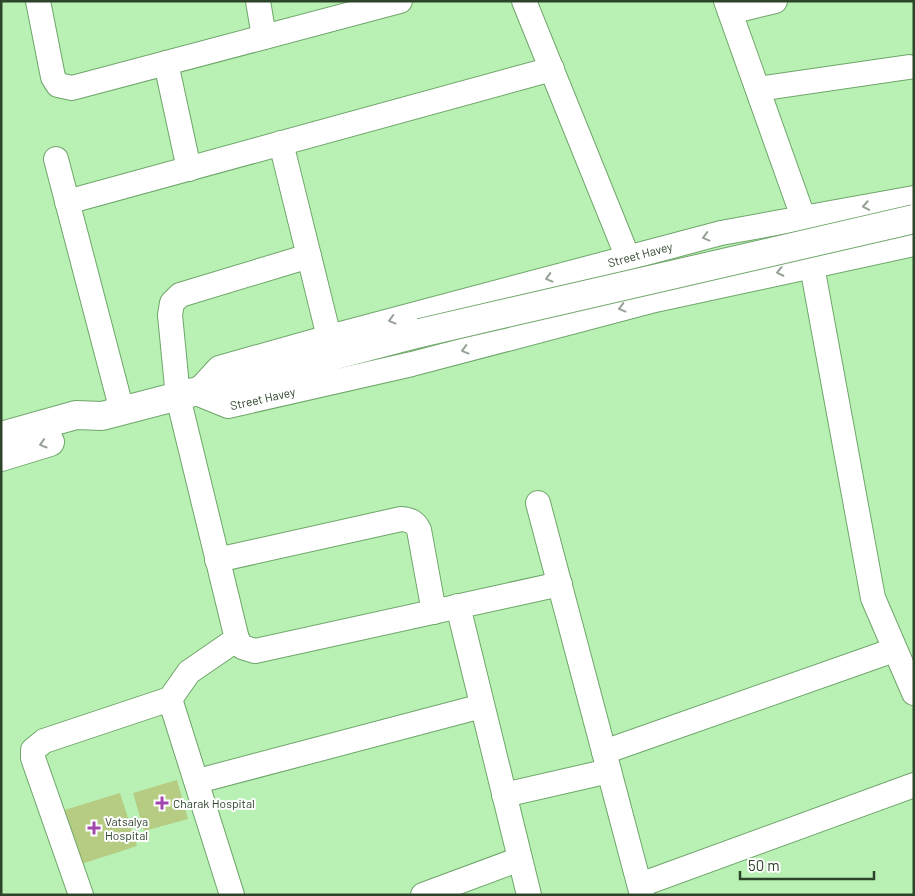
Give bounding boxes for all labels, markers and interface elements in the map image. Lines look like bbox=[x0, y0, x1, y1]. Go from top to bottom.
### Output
one-way arrow bbox=[861, 201, 870, 211]
one-way arrow bbox=[703, 231, 711, 241]
street label: Street Havey bbox=[606, 239, 674, 269]
one-way arrow bbox=[776, 266, 785, 277]
one-way arrow bbox=[546, 273, 554, 283]
one-way arrow bbox=[618, 303, 627, 313]
one-way arrow bbox=[389, 315, 397, 325]
one-way arrow bbox=[461, 344, 469, 355]
street label: Street Havey bbox=[229, 384, 297, 412]
one-way arrow bbox=[40, 438, 48, 448]
marker: Charak Hospital bbox=[155, 796, 169, 810]
place label: Charak Hospital bbox=[173, 796, 255, 810]
place label: Vatsalya Hospital bbox=[105, 814, 148, 842]
marker: Vatsalya Hospital bbox=[87, 821, 101, 835]
scale bar bbox=[740, 848, 874, 880]
text: 50 m bbox=[748, 856, 780, 874]

